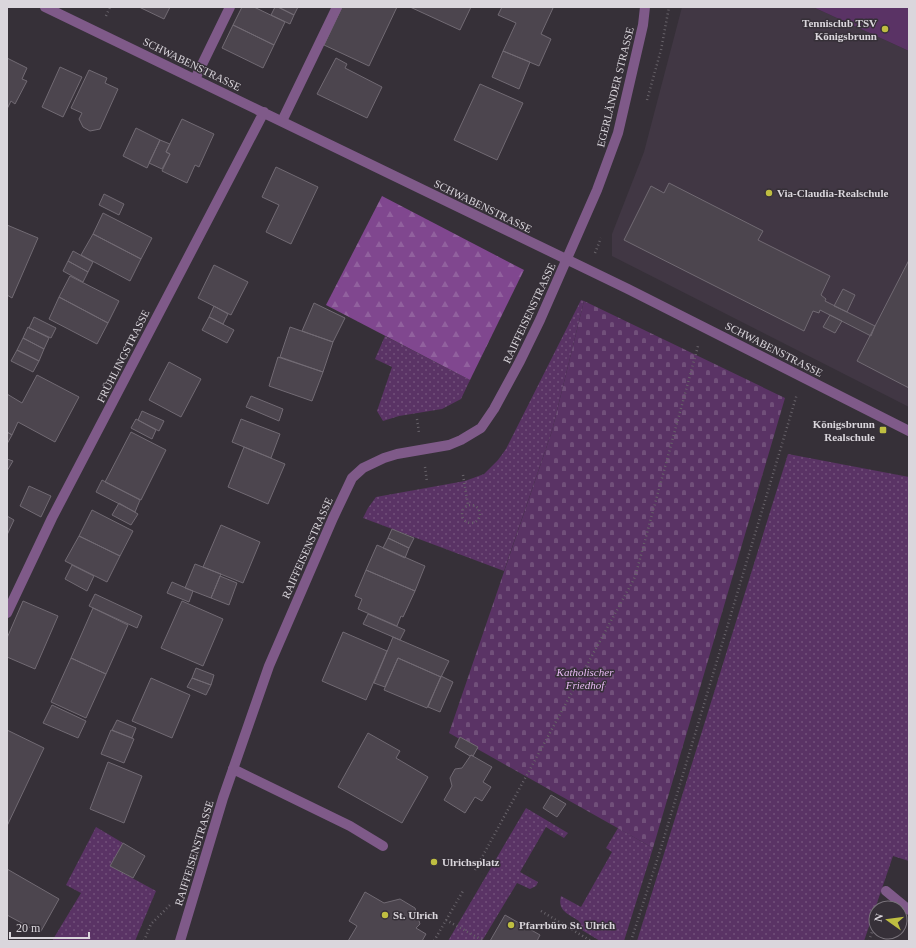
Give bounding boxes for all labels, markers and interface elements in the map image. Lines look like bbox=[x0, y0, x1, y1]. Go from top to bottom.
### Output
place label: Tennisclub TSV Königsbrunn bbox=[802, 17, 877, 42]
marker: Tennisclub TSV Königsbrunn bbox=[880, 24, 890, 34]
street label: EGERLÄNDER STRASSE bbox=[594, 26, 636, 148]
street label: SCHWABENSTRASSE bbox=[141, 35, 243, 93]
street label: SCHWABENSTRASSE bbox=[432, 177, 534, 235]
place label: Via-Claudia-Realschule bbox=[777, 187, 889, 199]
marker: Via-Claudia-Realschule bbox=[764, 188, 774, 198]
street label: RAIFFEISENSTRASSE bbox=[500, 261, 558, 365]
street label: FRÜHLINGSTRASSE bbox=[94, 307, 152, 404]
street label: SCHWABENSTRASSE bbox=[723, 319, 825, 379]
place label: Königsbrunn Realschule bbox=[813, 418, 875, 443]
marker: Königsbrunn Realschule bbox=[878, 425, 888, 435]
street label: RAIFFEISENSTRASSE bbox=[279, 495, 335, 600]
park label: Katholischer Friedhof bbox=[556, 666, 614, 691]
street label: RAIFFEISENSTRASSE bbox=[172, 799, 216, 907]
place label: Ulrichsplatz bbox=[442, 856, 500, 868]
marker: Ulrichsplatz bbox=[429, 857, 439, 867]
north arrow bbox=[868, 900, 908, 940]
place label: St. Ulrich bbox=[393, 909, 438, 921]
marker: St. Ulrich bbox=[380, 910, 390, 920]
text: N bbox=[872, 912, 885, 923]
scale bar bbox=[10, 914, 89, 940]
place label: Pfarrbüro St. Ulrich bbox=[519, 919, 615, 931]
marker: Pfarrbüro St. Ulrich bbox=[506, 920, 516, 930]
text: 20 m bbox=[16, 921, 41, 935]

